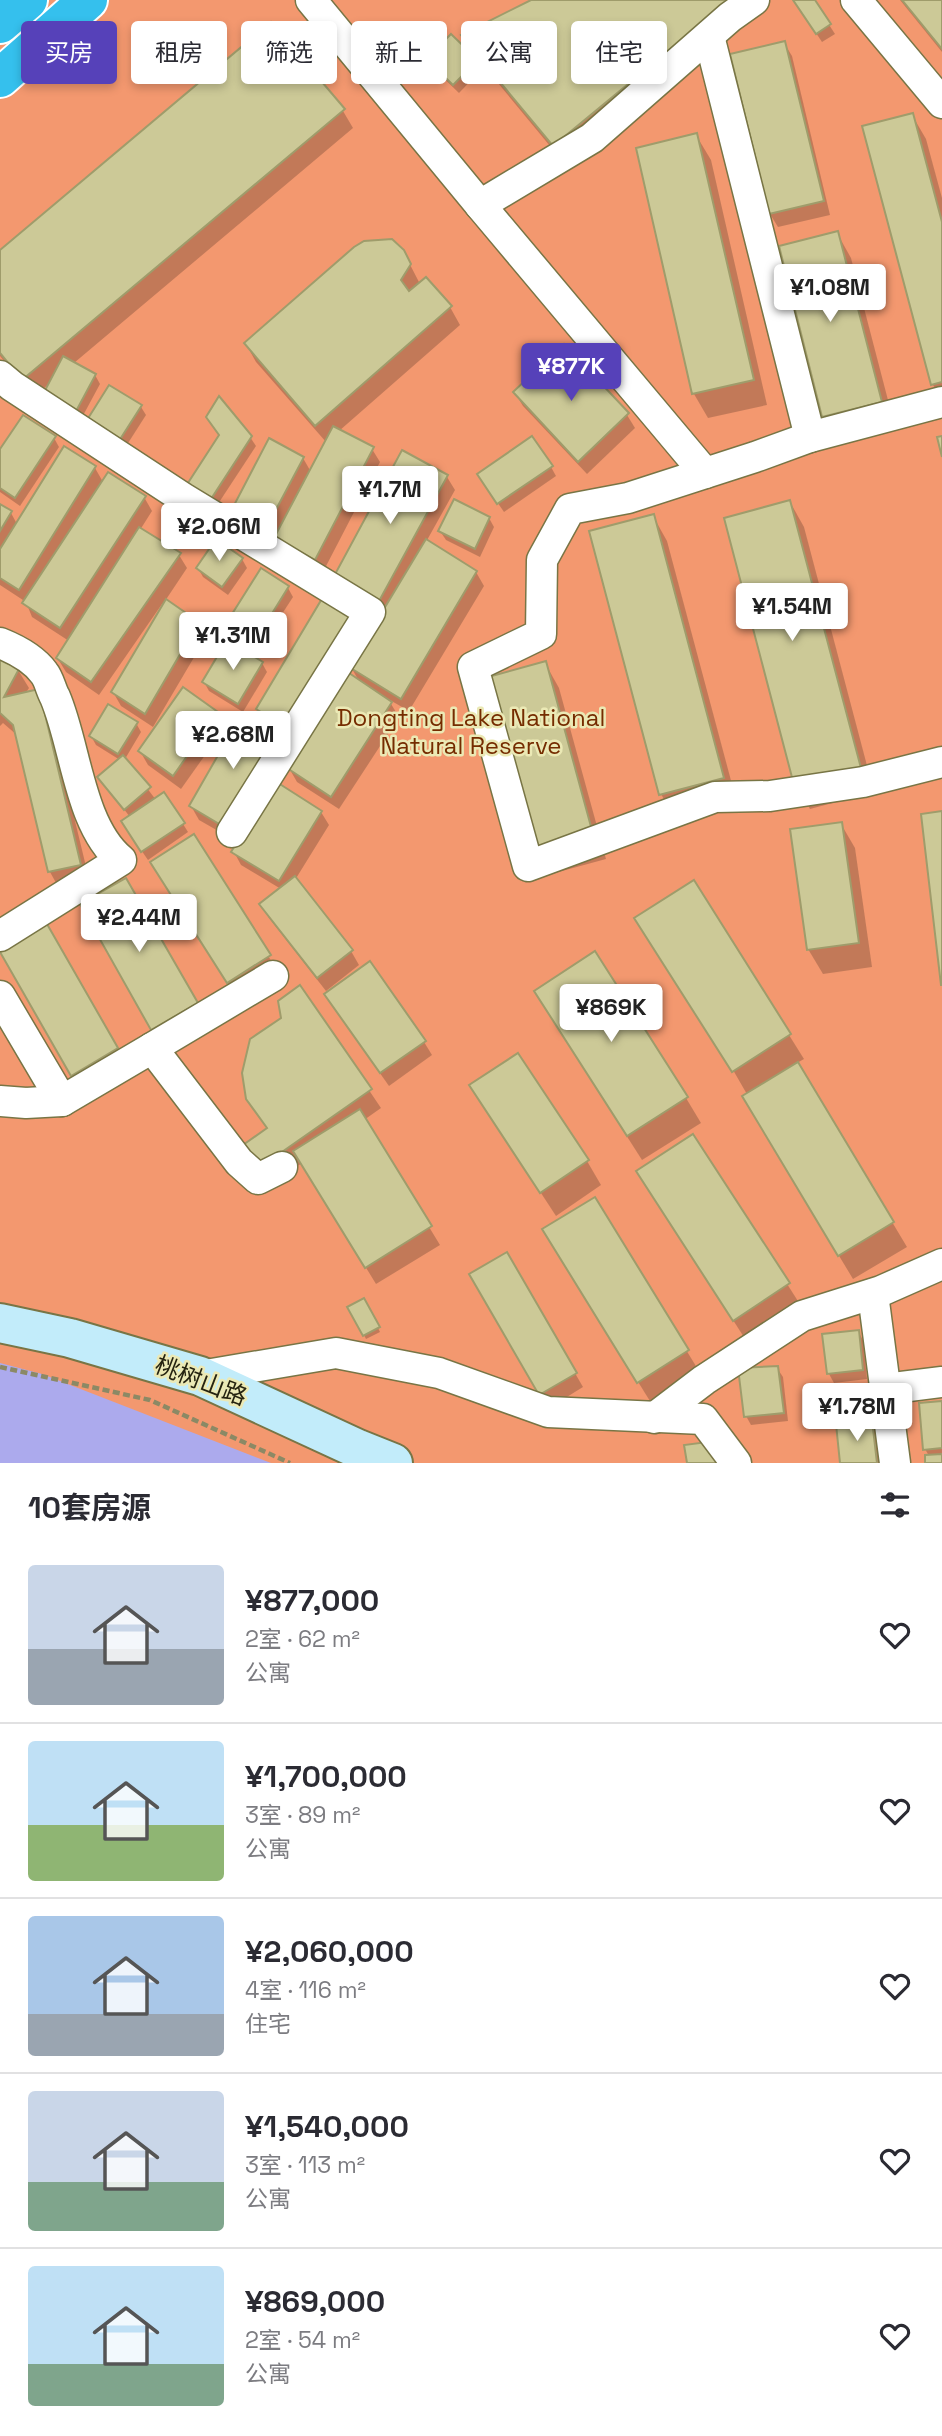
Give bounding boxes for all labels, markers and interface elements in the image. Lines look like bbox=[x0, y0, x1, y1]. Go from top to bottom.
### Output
chip: 买房 bbox=[21, 21, 117, 84]
chip: 租房 bbox=[131, 21, 227, 84]
chip: 筛选 bbox=[241, 21, 337, 84]
chip: 新上 bbox=[351, 21, 447, 84]
chip: 公寓 bbox=[461, 21, 557, 84]
chip: 住宅 bbox=[571, 21, 667, 84]
pin: ¥1.08M bbox=[773, 264, 887, 324]
text: ¥1.08M bbox=[790, 272, 870, 302]
pin: ¥877K bbox=[522, 344, 620, 403]
text: ¥877K bbox=[537, 351, 605, 381]
pin: ¥1.7M bbox=[341, 466, 439, 526]
text: ¥1.7M bbox=[358, 474, 422, 504]
pin: ¥2.06M bbox=[162, 504, 276, 563]
text: ¥2.06M bbox=[177, 511, 261, 541]
pin: ¥1.54M bbox=[735, 584, 849, 643]
text: ¥1.54M bbox=[752, 591, 832, 621]
pin: ¥1.31M bbox=[176, 612, 290, 672]
text: ¥1.31M bbox=[195, 620, 271, 650]
park label: Dongting Lake National Natural Reserve bbox=[337, 702, 605, 761]
pin: ¥2.68M bbox=[176, 712, 290, 771]
text: ¥2.68M bbox=[192, 719, 274, 749]
pin: ¥2.44M bbox=[82, 894, 196, 954]
text: ¥2.44M bbox=[97, 902, 181, 932]
pin: ¥869K bbox=[562, 984, 660, 1044]
text: ¥869K bbox=[576, 992, 646, 1022]
street label: 桃树山路 bbox=[151, 1349, 252, 1412]
pin: ¥1.78M bbox=[800, 1384, 914, 1443]
text: ¥1.78M bbox=[818, 1391, 896, 1421]
icon: filters bbox=[876, 1486, 914, 1524]
text: 10套房源 bbox=[28, 1488, 151, 1527]
text: ¥877,000 bbox=[245, 1581, 379, 1620]
icon: home bbox=[84, 1593, 168, 1677]
icon: heart bbox=[876, 1616, 914, 1654]
text: 2室 · 62 m² bbox=[245, 1624, 360, 1654]
text: 公寓 bbox=[245, 1658, 291, 1688]
text: ¥1,700,000 bbox=[245, 1757, 407, 1796]
icon: home bbox=[84, 1769, 168, 1853]
icon: heart bbox=[876, 1792, 914, 1830]
text: 3室 · 89 m² bbox=[245, 1800, 361, 1830]
text: 公寓 bbox=[245, 1834, 291, 1864]
text: ¥2,060,000 bbox=[245, 1932, 414, 1971]
icon: home bbox=[84, 1944, 168, 2028]
icon: heart bbox=[876, 1967, 914, 2005]
text: 4室 · 116 m² bbox=[245, 1975, 366, 2005]
text: 住宅 bbox=[245, 2009, 291, 2039]
text: ¥1,540,000 bbox=[245, 2107, 409, 2146]
icon: home bbox=[84, 2119, 168, 2203]
icon: heart bbox=[876, 2142, 914, 2180]
text: 3室 · 113 m² bbox=[245, 2150, 365, 2180]
text: 公寓 bbox=[245, 2184, 291, 2214]
text: ¥869,000 bbox=[245, 2282, 385, 2321]
icon: home bbox=[84, 2294, 168, 2378]
icon: heart bbox=[876, 2317, 914, 2355]
text: 2室 · 54 m² bbox=[245, 2325, 360, 2355]
text: 公寓 bbox=[245, 2359, 291, 2389]

